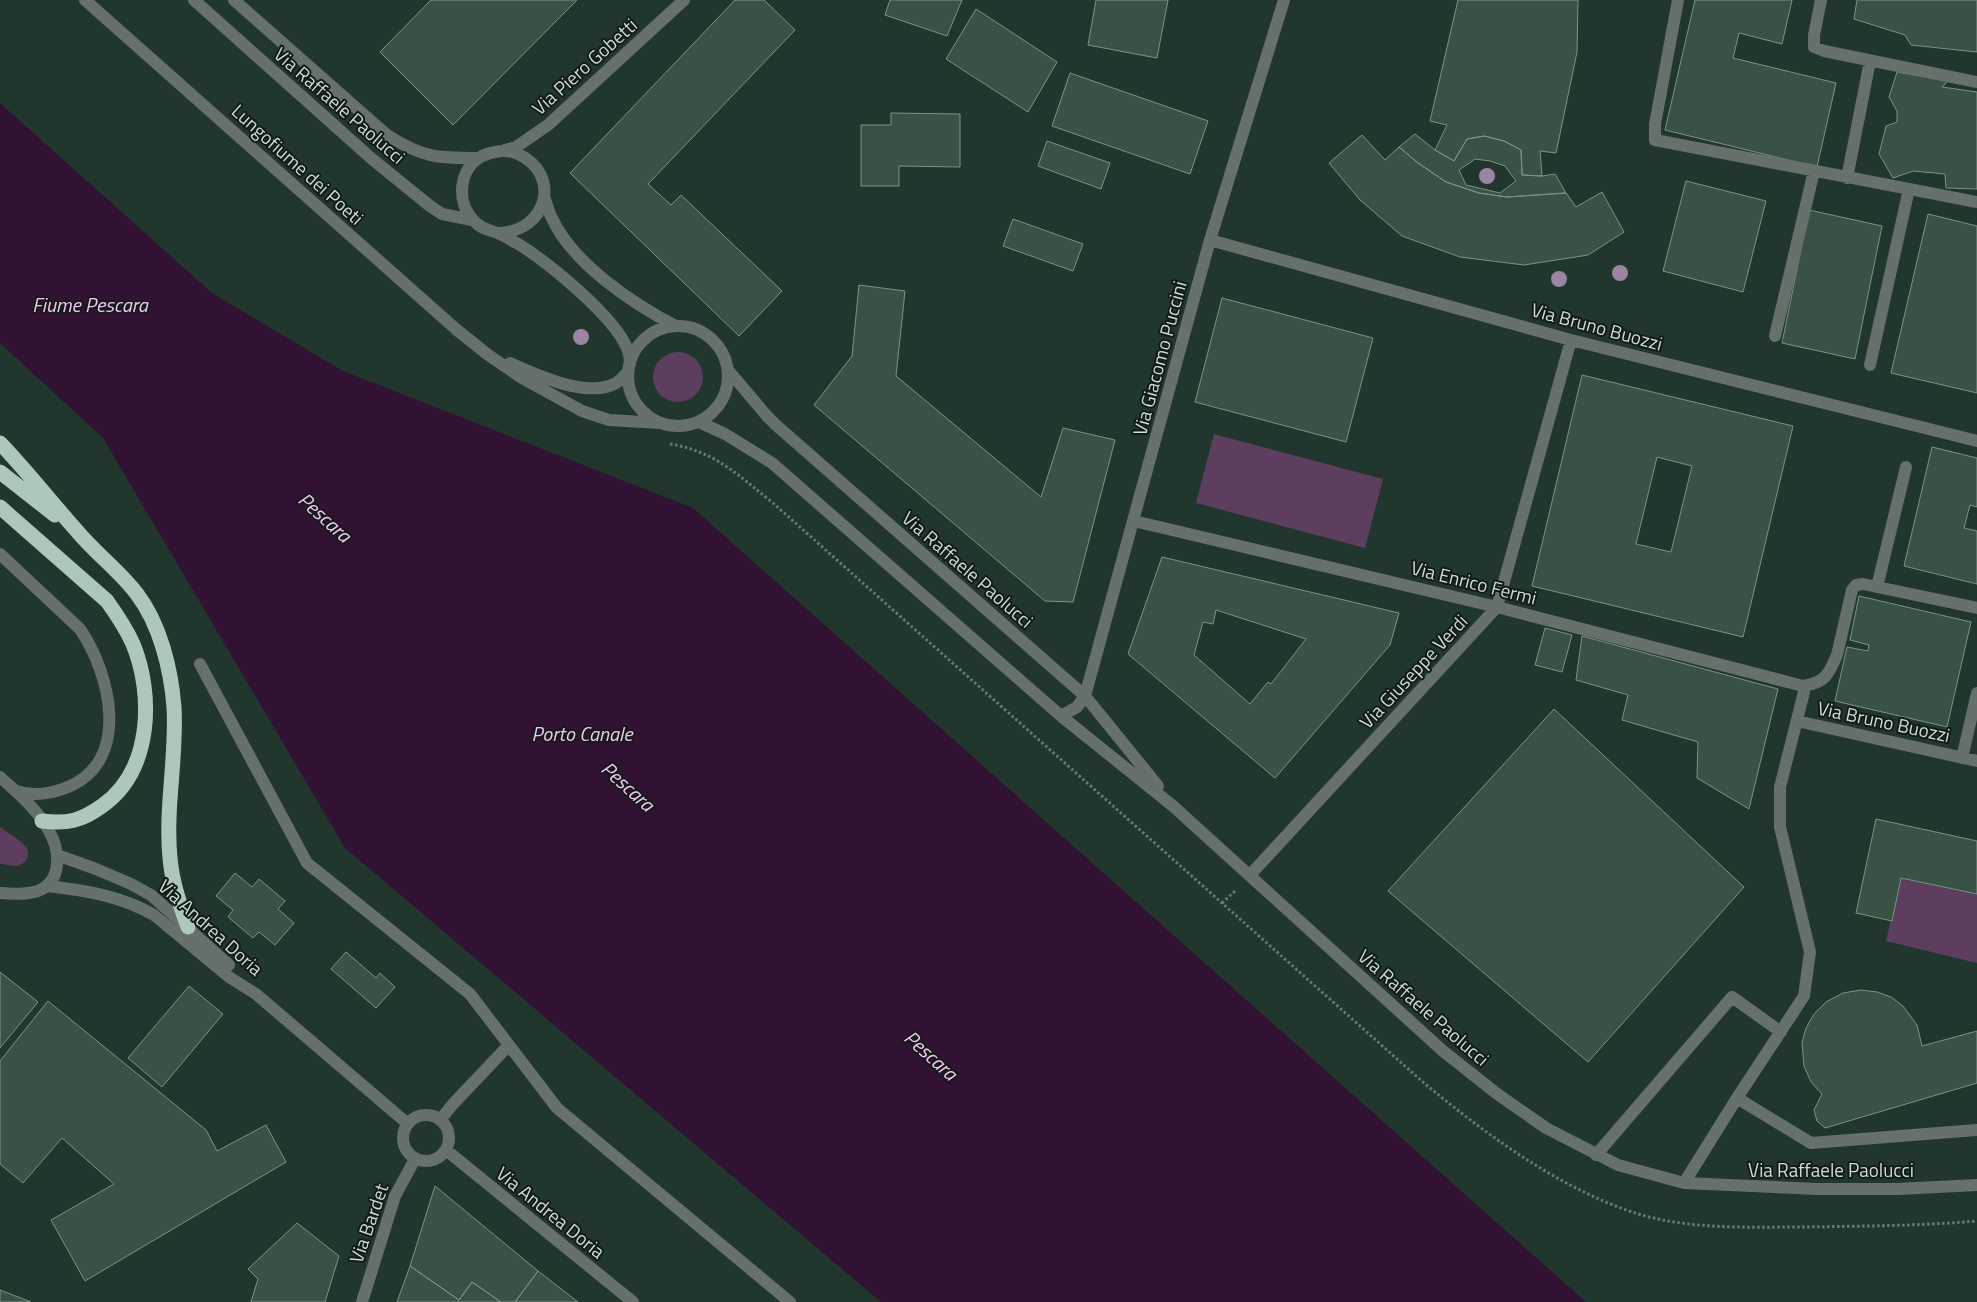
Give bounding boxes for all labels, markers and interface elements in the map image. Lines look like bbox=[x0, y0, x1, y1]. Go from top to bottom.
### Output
street label: Via Piero Gobetti bbox=[525, 11, 643, 121]
street label: Via Raffaele Paolucci bbox=[268, 40, 412, 170]
street label: Lungofiume dei Poeti bbox=[226, 97, 370, 231]
street label: Via Giacomo Puccini bbox=[1124, 277, 1194, 439]
water label: Fiume Pescara bbox=[32, 289, 149, 320]
street label: Via Bruno Buozzi bbox=[1528, 295, 1666, 357]
water label: Pescara bbox=[291, 484, 359, 550]
street label: Via Raffaele Paolucci bbox=[896, 504, 1040, 634]
street label: Via Enrico Fermi bbox=[1408, 552, 1540, 612]
street label: Via Giuseppe Verdi bbox=[1352, 607, 1474, 735]
street label: Via Bruno Buozzi bbox=[1815, 693, 1953, 749]
water label: Porto Canale bbox=[531, 718, 634, 749]
water label: Pescara bbox=[594, 753, 662, 819]
street label: Via Andrea Doria bbox=[152, 872, 270, 982]
street label: Via Raffaele Paolucci bbox=[1352, 942, 1496, 1072]
water label: Pescara bbox=[897, 1022, 965, 1088]
street label: Via Raffaele Paolucci bbox=[1748, 1155, 1914, 1184]
street label: Via Andrea Doria bbox=[490, 1159, 612, 1265]
street label: Via Bardet bbox=[341, 1179, 395, 1267]

